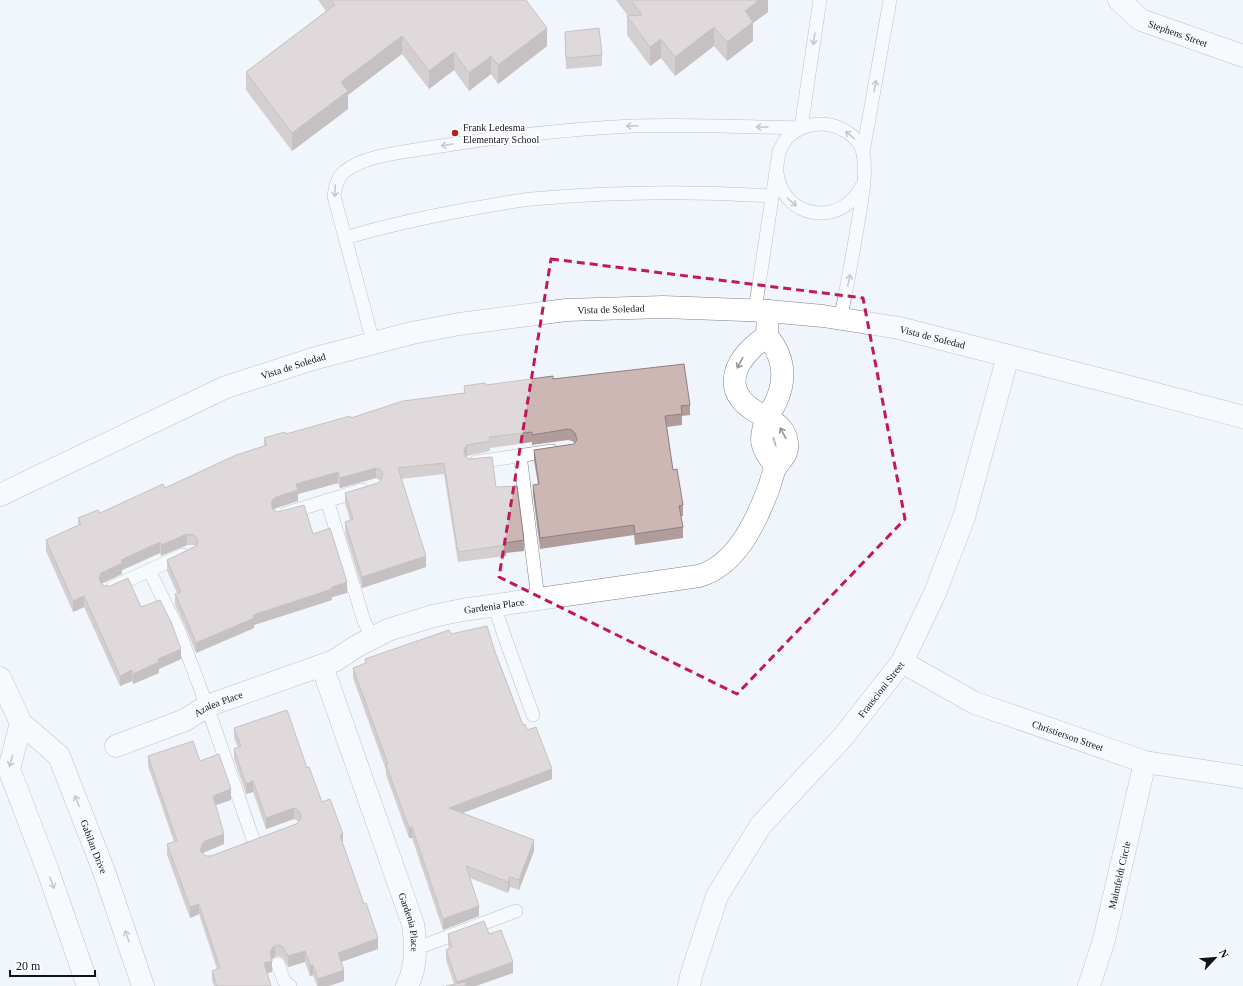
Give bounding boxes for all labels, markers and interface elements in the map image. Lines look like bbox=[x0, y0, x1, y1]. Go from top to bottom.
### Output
street label: Stephens Street bbox=[1147, 18, 1209, 49]
one-way arrow bbox=[810, 32, 818, 45]
one-way arrow bbox=[871, 80, 879, 93]
place label: Frank Ledesma Elementary School bbox=[463, 122, 540, 145]
one-way arrow bbox=[626, 122, 639, 130]
one-way arrow bbox=[756, 123, 769, 131]
marker: Frank Ledesma Elementary School bbox=[450, 128, 460, 138]
one-way arrow bbox=[844, 130, 855, 139]
one-way arrow bbox=[441, 141, 454, 149]
one-way arrow bbox=[332, 184, 339, 197]
one-way arrow bbox=[787, 197, 797, 206]
one-way arrow bbox=[845, 274, 853, 287]
street label: Vista de Soledad bbox=[577, 302, 645, 315]
street label: Vista de Soledad bbox=[899, 323, 967, 350]
street label: Vista de Soledad bbox=[259, 350, 327, 381]
one-way arrow bbox=[736, 357, 743, 369]
one-way arrow bbox=[779, 427, 786, 439]
street label: Gardenia Place bbox=[463, 596, 526, 615]
street label: Franscioni Street bbox=[855, 659, 906, 719]
street label: Azalea Place bbox=[192, 688, 244, 719]
street label: Christierson Street bbox=[1031, 718, 1105, 753]
one-way arrow bbox=[7, 754, 14, 767]
one-way arrow bbox=[73, 795, 80, 807]
street label: Gabilan Drive bbox=[79, 818, 110, 875]
street label: Malmfeldt Circle bbox=[1106, 840, 1132, 910]
one-way arrow bbox=[49, 876, 57, 888]
street label: Gardenia Place bbox=[397, 891, 421, 952]
one-way arrow bbox=[122, 930, 130, 942]
north arrow bbox=[1195, 938, 1235, 978]
text: N bbox=[1217, 947, 1231, 960]
scale bar bbox=[10, 952, 95, 978]
text: 20 m bbox=[16, 959, 41, 973]

